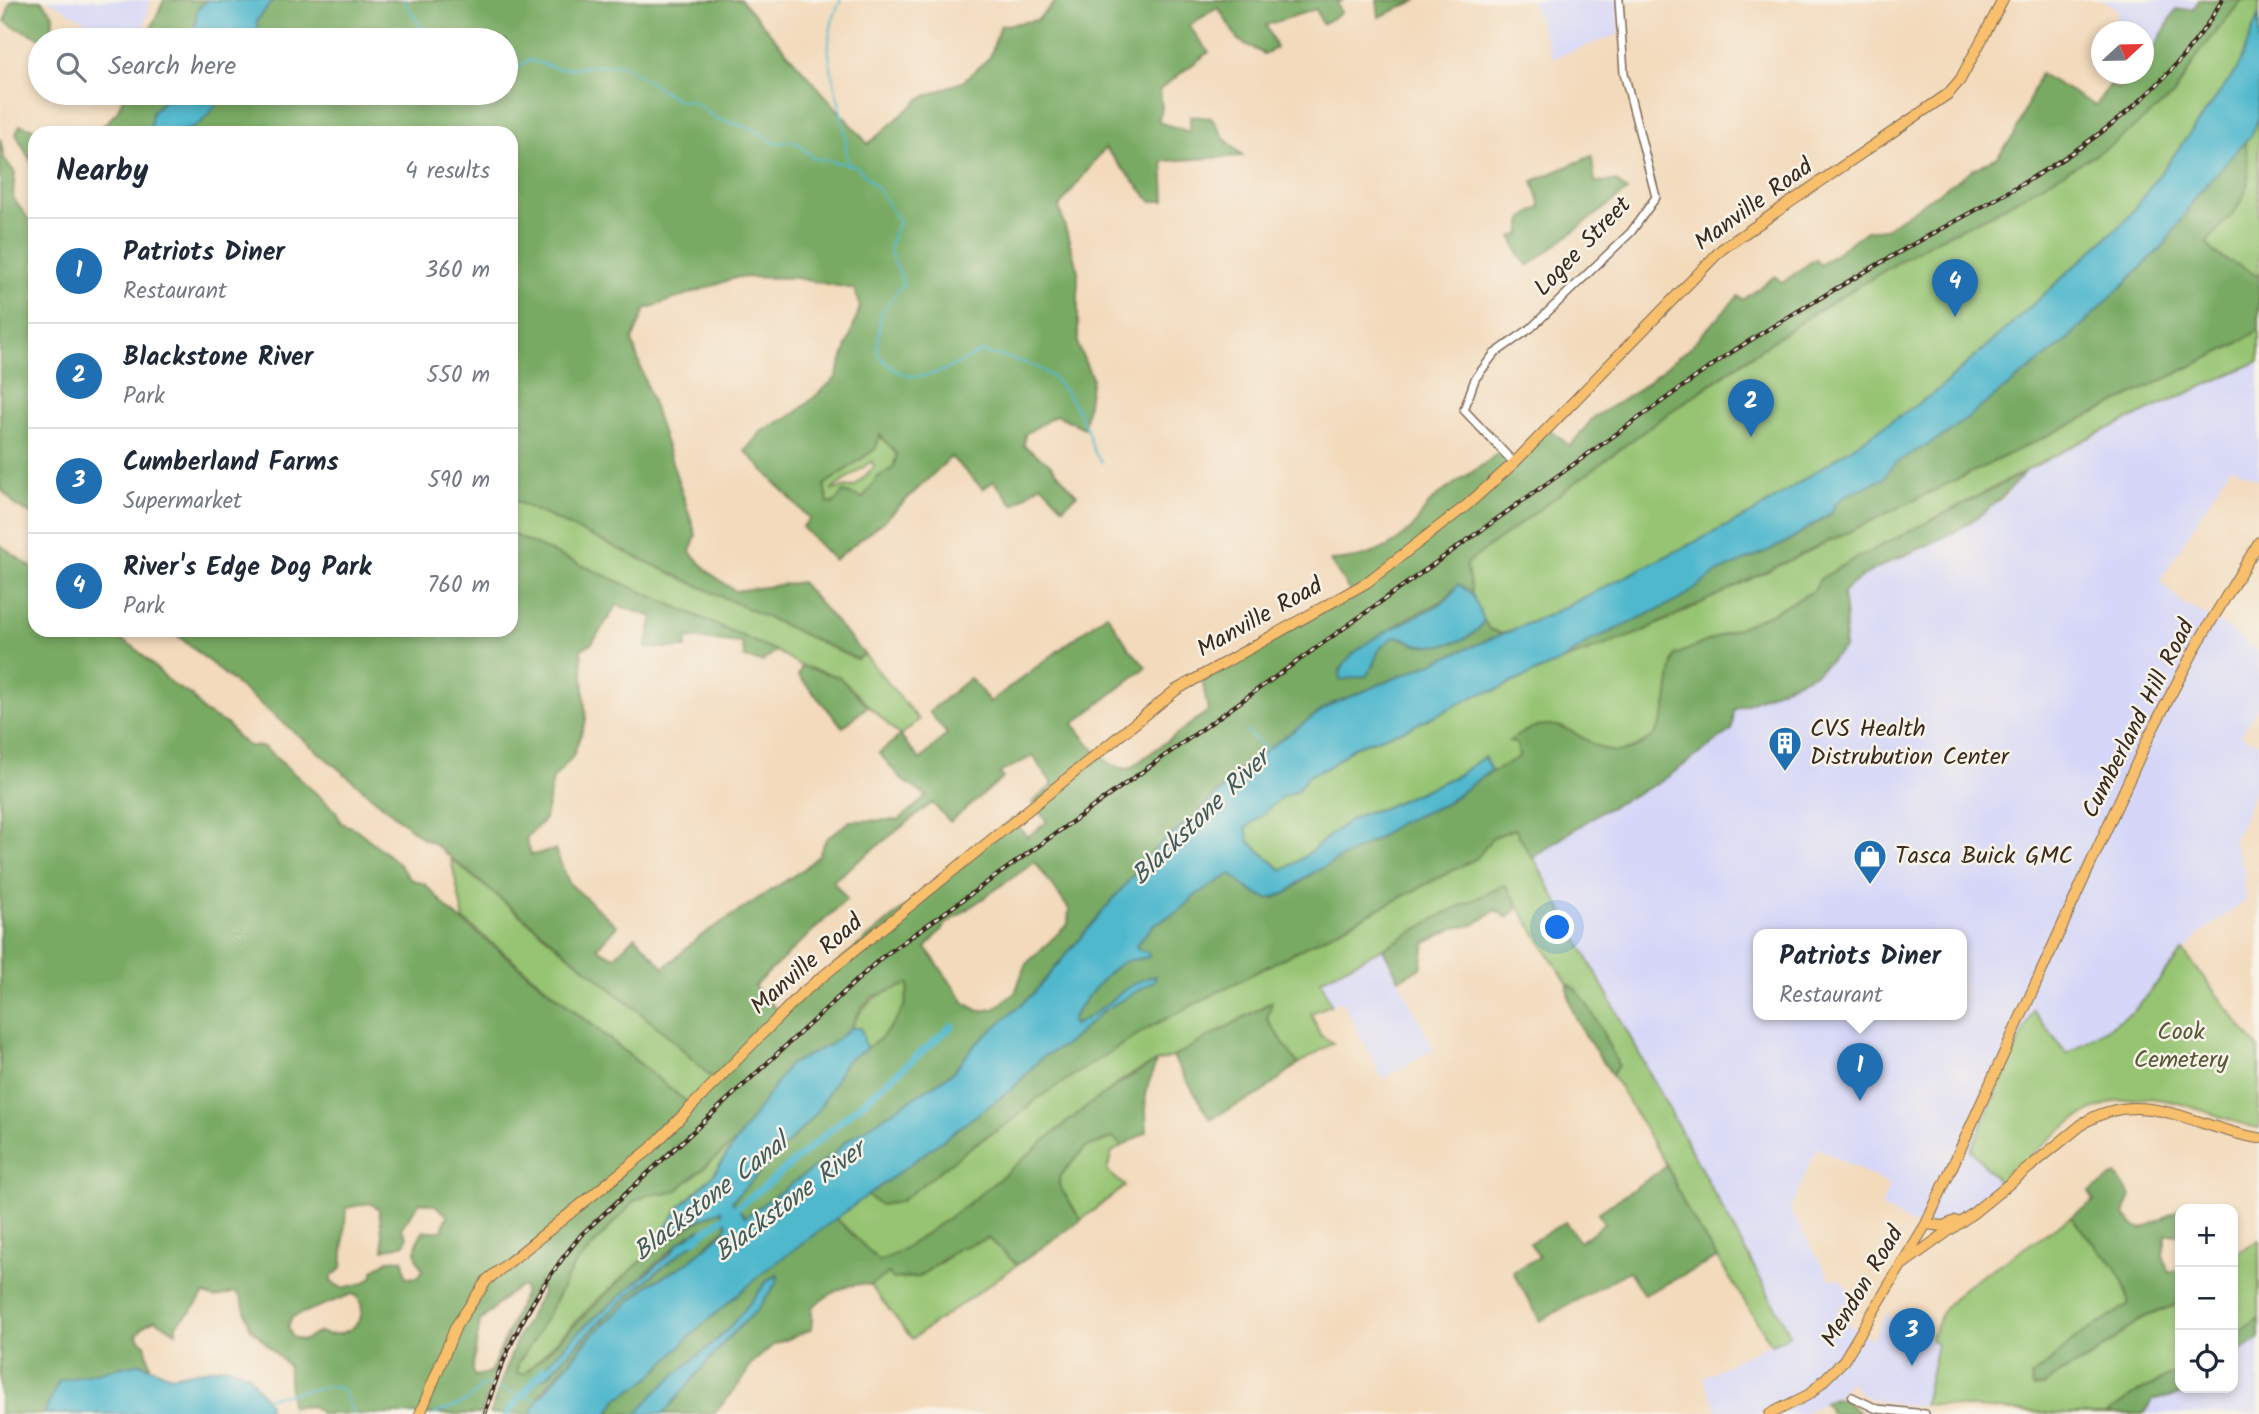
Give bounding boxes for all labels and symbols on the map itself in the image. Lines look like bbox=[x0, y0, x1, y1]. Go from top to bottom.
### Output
north arrow bbox=[2091, 21, 2154, 84]
street label: Manville Road bbox=[1686, 148, 1823, 262]
street label: Logee Street bbox=[1525, 187, 1642, 306]
pin: 4 bbox=[1932, 259, 1978, 317]
pin: 2 bbox=[1728, 379, 1774, 437]
street label: Manville Road bbox=[1190, 567, 1331, 669]
street label: Cumberland Hill Road bbox=[2072, 612, 2207, 826]
place label: CVS Health Distrubution Center bbox=[1810, 710, 2011, 777]
building icon: CVS Health Distrubution Center bbox=[1766, 724, 1804, 773]
water label: Blackstone River bbox=[1122, 736, 1284, 896]
shop icon: Tasca Buick GMC bbox=[1851, 837, 1889, 886]
place label: Tasca Buick GMC bbox=[1895, 837, 2073, 876]
street label: Manville Road bbox=[742, 904, 873, 1025]
your location bbox=[1540, 910, 1574, 944]
park label: Cook Cemetery bbox=[2134, 1013, 2229, 1080]
pin: 1 bbox=[1837, 1043, 1883, 1101]
water label: Blackstone Canal bbox=[624, 1121, 802, 1272]
water label: Blackstone River bbox=[705, 1128, 879, 1273]
street label: Mendon Road bbox=[1811, 1218, 1915, 1355]
pin: 3 bbox=[1889, 1308, 1935, 1366]

